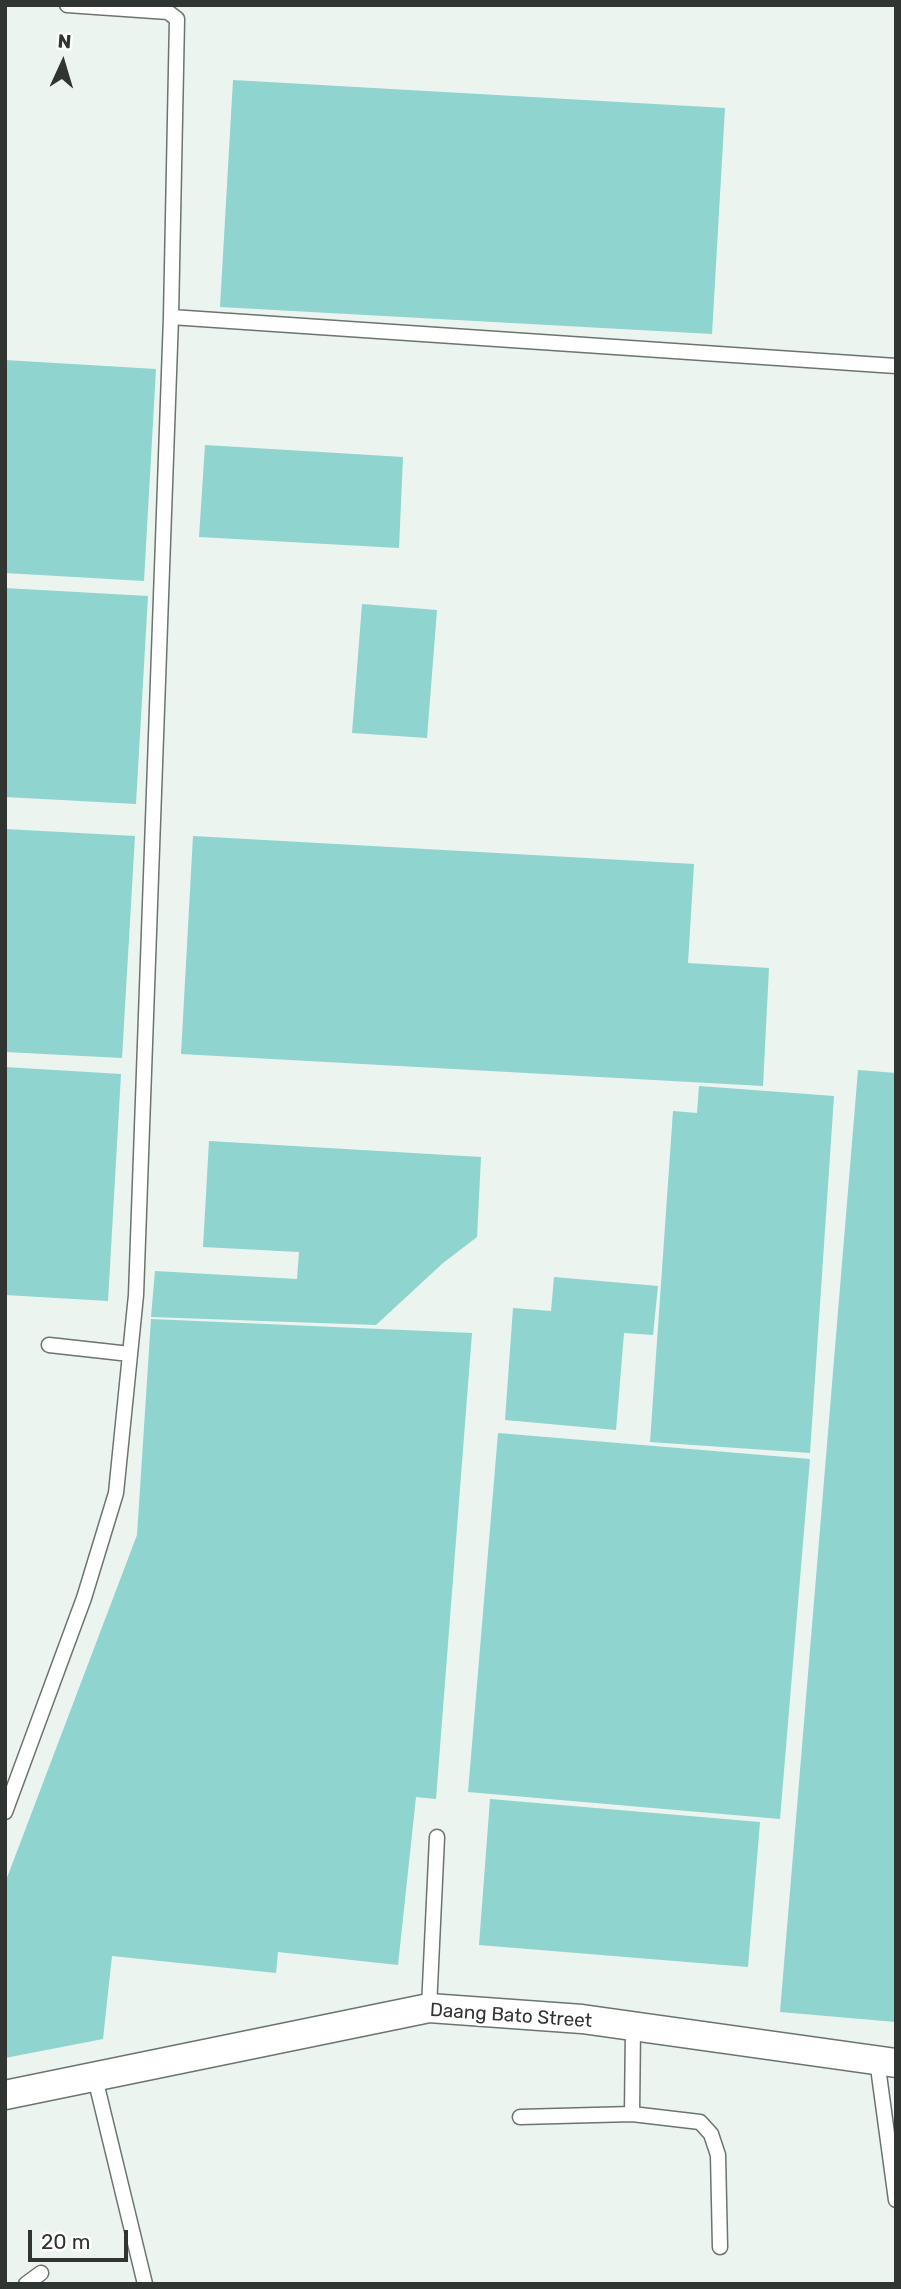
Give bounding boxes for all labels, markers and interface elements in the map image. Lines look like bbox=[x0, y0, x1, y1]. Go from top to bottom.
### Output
north arrow bbox=[28, 28, 98, 98]
text: N bbox=[57, 30, 72, 54]
street label: Daang Bato Street bbox=[429, 1999, 593, 2033]
scale bar bbox=[32, 2216, 131, 2260]
text: 20 m bbox=[41, 2229, 90, 2254]

